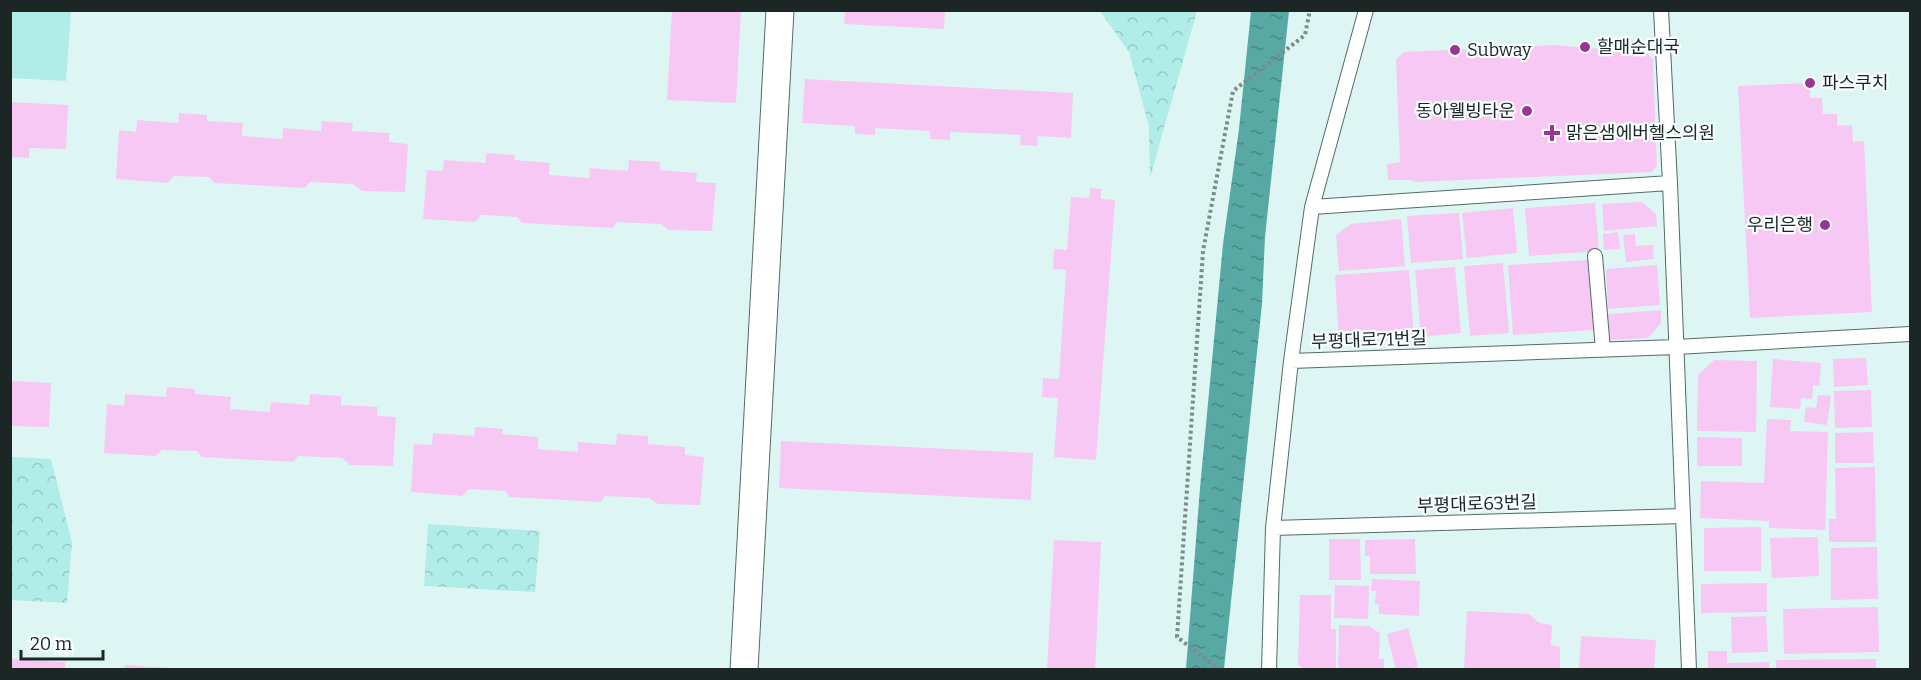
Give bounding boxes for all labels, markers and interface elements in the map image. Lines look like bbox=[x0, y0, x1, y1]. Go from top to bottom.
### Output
place label: 할매순대국 bbox=[1597, 36, 1680, 58]
place label: Subway bbox=[1467, 39, 1532, 61]
marker: 할매순대국 bbox=[1578, 40, 1592, 54]
marker: Subway bbox=[1448, 43, 1462, 57]
place label: 파스쿠치 bbox=[1822, 72, 1888, 94]
marker: 파스쿠치 bbox=[1803, 76, 1817, 90]
place label: 동아웰빙타운 bbox=[1416, 100, 1515, 122]
marker: 동아웰빙타운 bbox=[1520, 104, 1534, 118]
place label: 맑은샘에버헬스의원 bbox=[1566, 122, 1715, 144]
marker: 맑은샘에버헬스의원 bbox=[1543, 124, 1561, 142]
place label: 우리은행 bbox=[1747, 214, 1813, 236]
marker: 우리은행 bbox=[1818, 218, 1832, 232]
street label: 부평대로71번길 bbox=[1311, 327, 1427, 353]
street label: 부평대로63번길 bbox=[1417, 491, 1537, 517]
scale bar bbox=[21, 623, 104, 661]
text: 20 m bbox=[30, 633, 72, 655]

